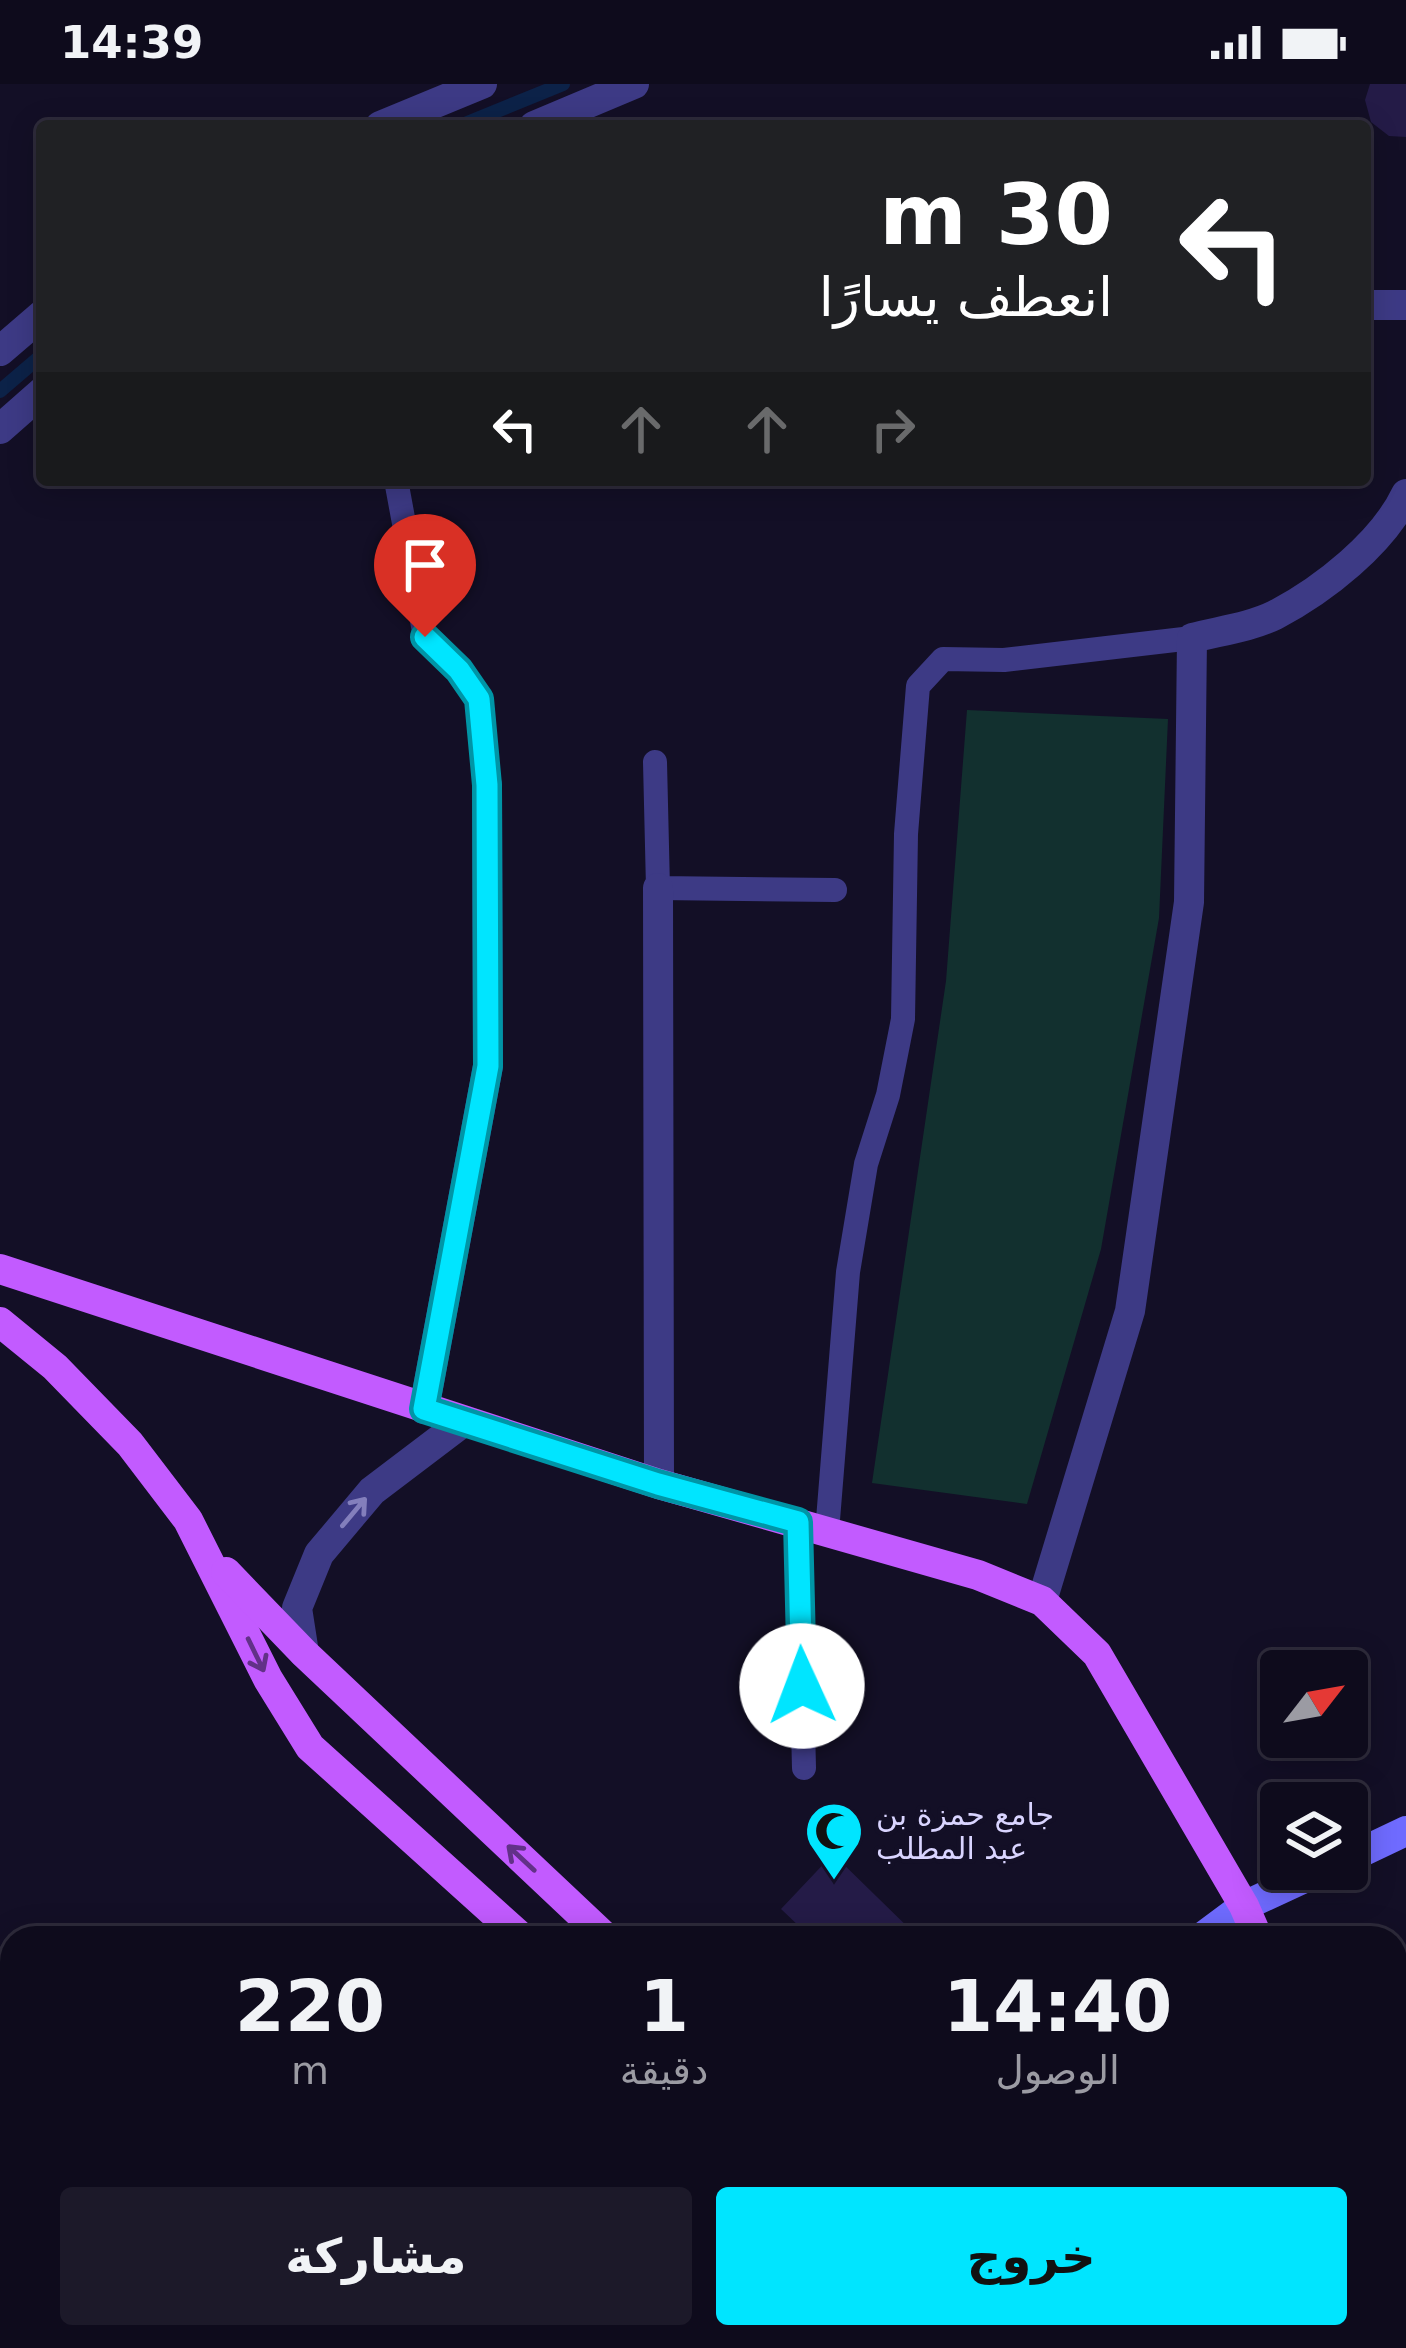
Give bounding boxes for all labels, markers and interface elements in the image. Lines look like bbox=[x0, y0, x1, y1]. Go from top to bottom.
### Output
text: 14:39 bbox=[60, 16, 203, 69]
text: 30 m bbox=[879, 166, 1113, 264]
icon: left bbox=[1155, 168, 1311, 324]
text: انعطف يسارًا bbox=[819, 266, 1113, 329]
icon: left bbox=[482, 396, 548, 462]
icon: ahead bbox=[608, 396, 674, 462]
icon: ahead bbox=[734, 396, 800, 462]
icon: right bbox=[860, 396, 926, 462]
pin bbox=[374, 514, 476, 637]
icon: arrive bbox=[392, 532, 458, 598]
one-way arrow bbox=[340, 1497, 368, 1528]
position arrow bbox=[739, 1623, 865, 1749]
one-way arrow bbox=[246, 1637, 268, 1673]
north arrow bbox=[1260, 1650, 1368, 1758]
map controls bbox=[1260, 1650, 1368, 1890]
button: layers bbox=[1260, 1782, 1368, 1890]
place label: جامع حمزة بن عبد المطلب bbox=[876, 1797, 1054, 1866]
mosque icon: جامع حمزة بن عبد المطلب bbox=[803, 1800, 865, 1882]
one-way arrow bbox=[507, 1844, 536, 1872]
text: 220 bbox=[235, 1964, 385, 2048]
text: 1 bbox=[639, 1964, 689, 2048]
text: 14:40 bbox=[943, 1964, 1172, 2048]
text: m bbox=[291, 2048, 329, 2093]
text: دقيقة bbox=[620, 2048, 708, 2093]
text: الوصول bbox=[995, 2048, 1120, 2093]
button: مشاركة bbox=[60, 2187, 692, 2325]
button: خروج bbox=[716, 2187, 1347, 2325]

